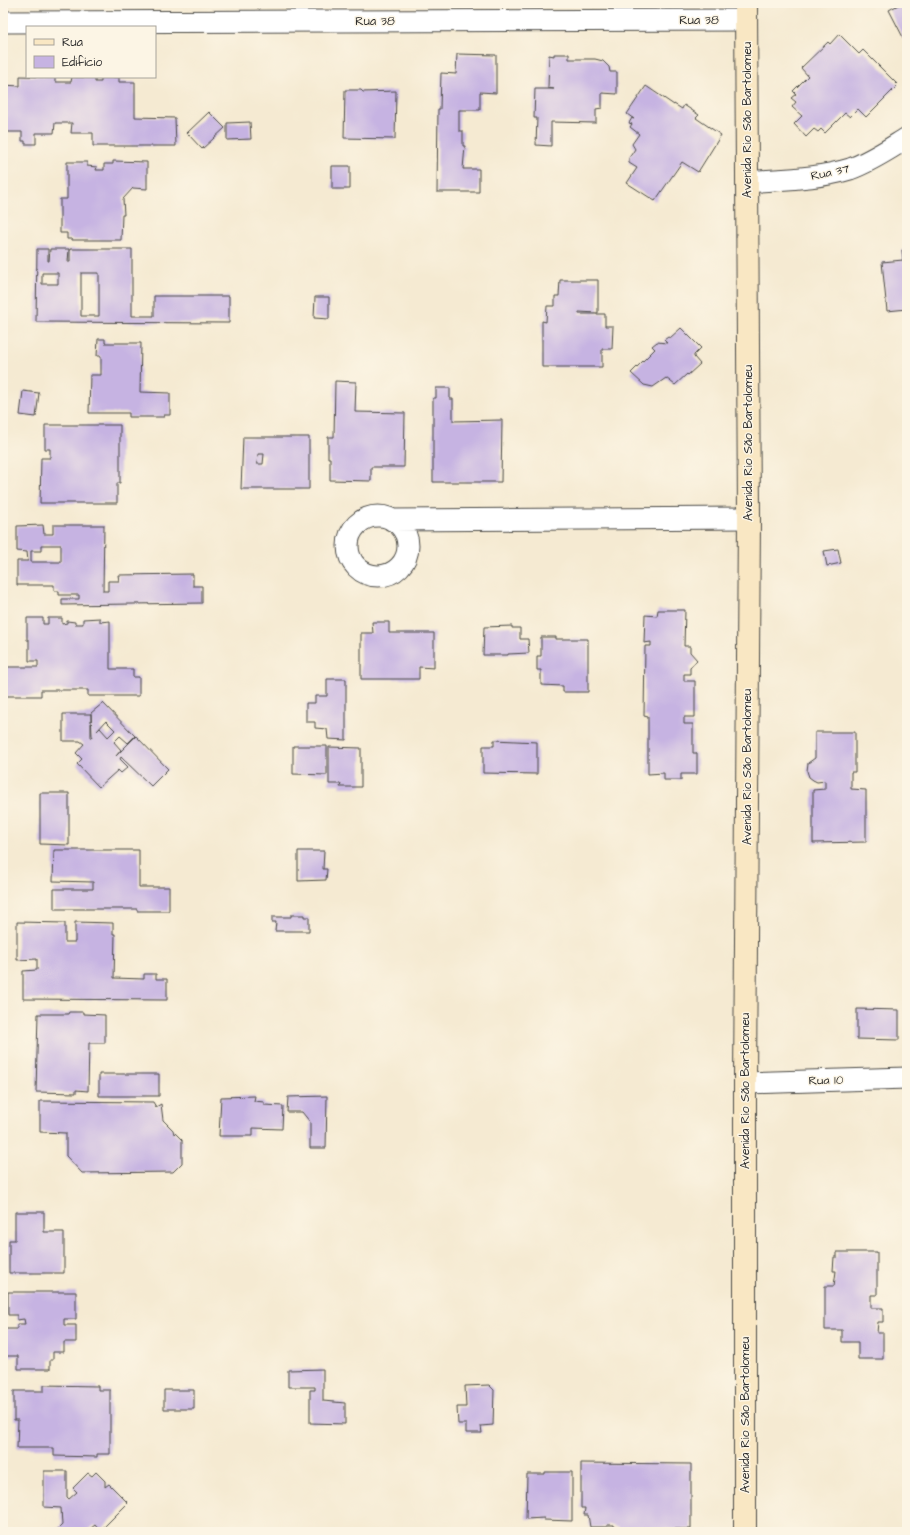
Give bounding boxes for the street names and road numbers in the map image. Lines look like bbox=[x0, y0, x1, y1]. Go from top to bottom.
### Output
street label: Rua 38 bbox=[679, 12, 719, 29]
street label: Rua 38 bbox=[355, 13, 395, 30]
street label: Avenida Rio São Bartolomeu bbox=[739, 42, 756, 198]
street label: Rua 37 bbox=[809, 160, 852, 185]
street label: Avenida Rio São Bartolomeu bbox=[740, 365, 757, 521]
street label: Avenida Rio São Bartolomeu bbox=[739, 689, 756, 845]
street label: Avenida Rio São Bartolomeu bbox=[737, 1013, 754, 1169]
street label: Rua 10 bbox=[808, 1071, 844, 1090]
street label: Avenida Rio São Bartolomeu bbox=[737, 1337, 754, 1493]

